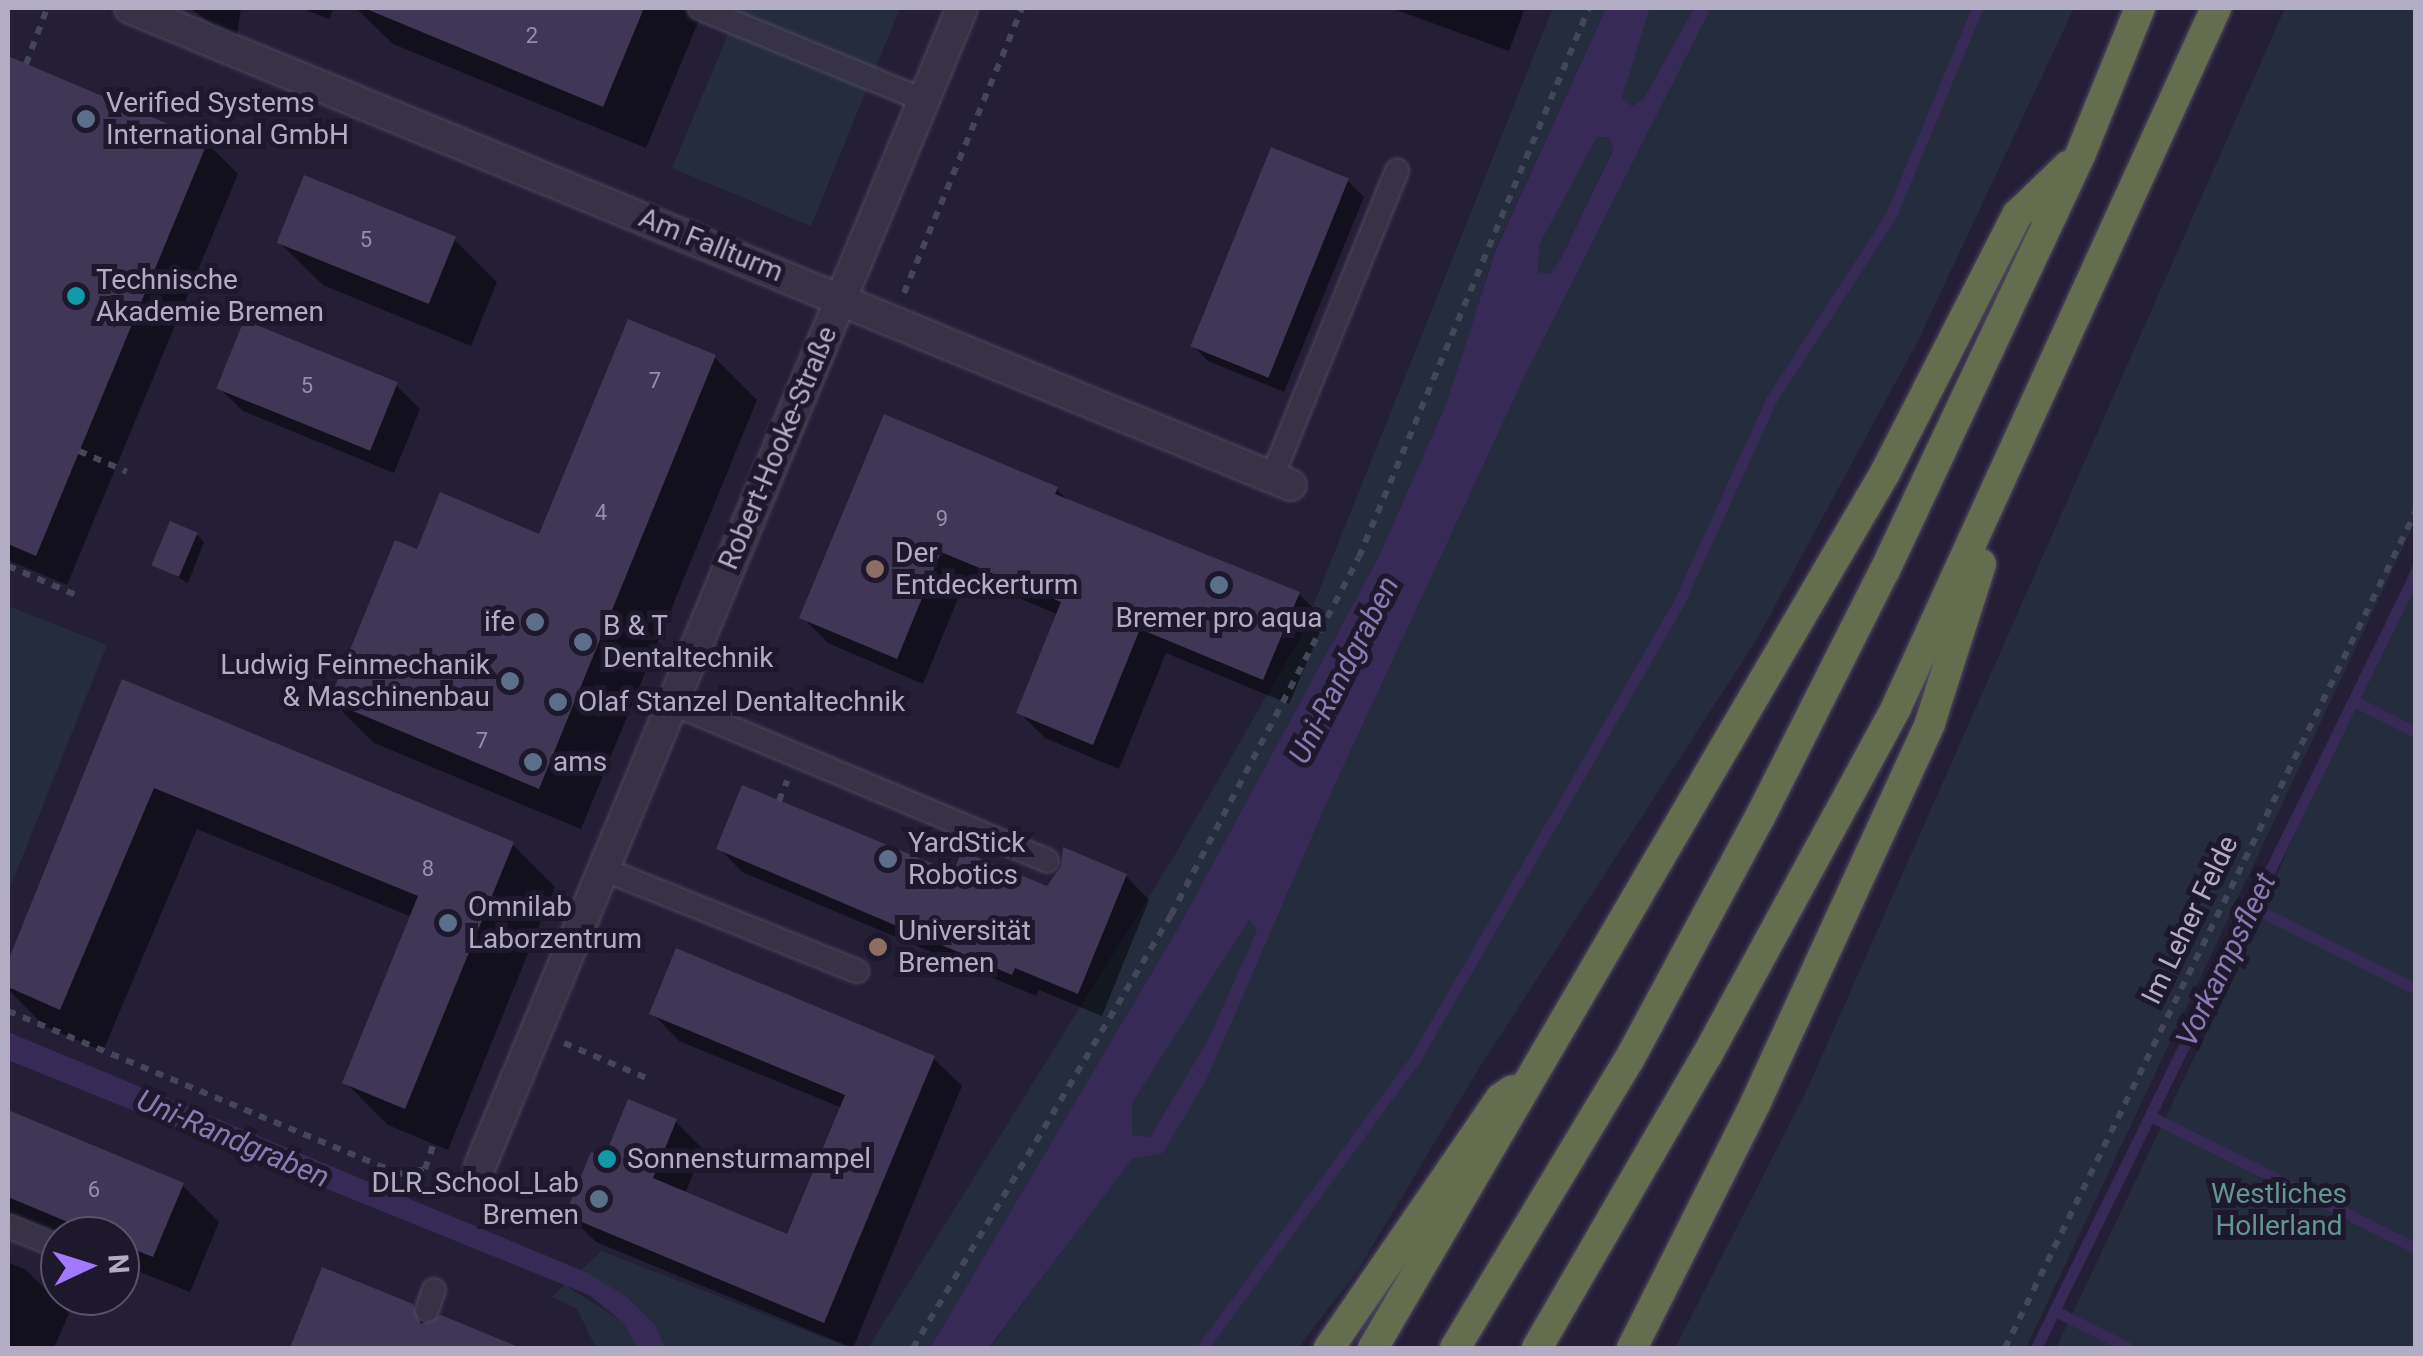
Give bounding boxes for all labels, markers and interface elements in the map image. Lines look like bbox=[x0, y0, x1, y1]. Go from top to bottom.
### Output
house number: 2 bbox=[526, 23, 538, 49]
place label: Verified Systems International GmbH bbox=[106, 86, 349, 152]
marker: Verified Systems International GmbH bbox=[75, 108, 97, 130]
street label: Am Fallturm bbox=[634, 201, 788, 289]
house number: 5 bbox=[360, 227, 372, 253]
place label: Technische Akademie Bremen bbox=[96, 263, 324, 329]
marker: Technische Akademie Bremen bbox=[65, 285, 87, 307]
street label: Robert-Hooke-Straße bbox=[712, 321, 844, 575]
house number: 7 bbox=[649, 368, 661, 394]
house number: 5 bbox=[301, 373, 313, 399]
house number: 4 bbox=[595, 500, 607, 526]
house number: 9 bbox=[936, 506, 948, 532]
place label: Der Entdeckerturm bbox=[895, 536, 1078, 602]
marker: Der Entdeckerturm bbox=[864, 558, 886, 580]
water label: Uni-Randgraben bbox=[1281, 570, 1407, 770]
marker: Bremer pro aqua bbox=[1208, 574, 1230, 596]
place label: Bremer pro aqua bbox=[1115, 601, 1323, 635]
place label: ife bbox=[484, 605, 515, 639]
place label: B & T Dentaltechnik bbox=[603, 609, 773, 675]
marker: ife bbox=[524, 611, 546, 633]
marker: B & T Dentaltechnik bbox=[572, 631, 594, 653]
place label: Ludwig Feinmechanik & Maschinenbau bbox=[220, 648, 490, 714]
marker: Ludwig Feinmechanik & Maschinenbau bbox=[499, 670, 521, 692]
place label: Olaf Stanzel Dentaltechnik bbox=[578, 685, 905, 719]
marker: Olaf Stanzel Dentaltechnik bbox=[547, 691, 569, 713]
house number: 7 bbox=[476, 728, 488, 754]
place label: ams bbox=[553, 745, 607, 779]
marker: ams bbox=[522, 751, 544, 773]
place label: YardStick Robotics bbox=[908, 826, 1026, 892]
street label: Im Leher Felde bbox=[2135, 830, 2245, 1010]
marker: YardStick Robotics bbox=[877, 848, 899, 870]
house number: 8 bbox=[422, 856, 434, 882]
water label: Vorkampsfleet bbox=[2168, 867, 2284, 1053]
place label: Omnilab Laborzentrum bbox=[468, 890, 642, 956]
marker: Omnilab Laborzentrum bbox=[437, 912, 459, 934]
place label: Universität Bremen bbox=[898, 914, 1031, 980]
marker: Universität Bremen bbox=[867, 936, 889, 958]
water label: Uni-Randgraben bbox=[131, 1082, 335, 1196]
place label: Sonnensturmampel bbox=[627, 1142, 871, 1176]
marker: Sonnensturmampel bbox=[596, 1148, 618, 1170]
place label: DLR_School_Lab Bremen bbox=[372, 1166, 579, 1232]
house number: 6 bbox=[88, 1177, 100, 1203]
park label: Westliches Hollerland bbox=[2211, 1177, 2347, 1243]
marker: DLR_School_Lab Bremen bbox=[588, 1188, 610, 1210]
north arrow bbox=[40, 1216, 140, 1316]
text: N bbox=[101, 1253, 136, 1275]

